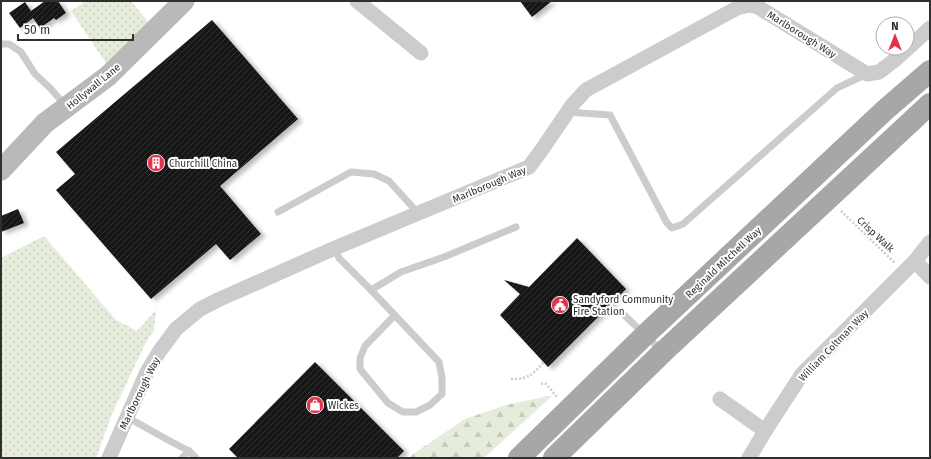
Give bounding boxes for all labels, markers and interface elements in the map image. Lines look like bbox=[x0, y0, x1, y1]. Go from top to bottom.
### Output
street label: Marlborough Way bbox=[765, 9, 838, 61]
scale bar bbox=[18, 16, 133, 42]
north arrow bbox=[875, 16, 915, 56]
text: N bbox=[891, 20, 899, 33]
text: 50 m bbox=[24, 23, 50, 37]
street label: Hollywall Lane bbox=[64, 61, 123, 112]
building icon: Churchill China bbox=[146, 153, 166, 173]
place label: Churchill China bbox=[169, 158, 237, 170]
street label: Marlborough Way bbox=[451, 164, 528, 206]
street label: Crisp Walk bbox=[854, 214, 897, 256]
street label: Reginald Mitchell Way bbox=[683, 225, 764, 301]
place label: Sandyford Community Fire Station bbox=[573, 294, 673, 318]
public building icon: Sandyford Community Fire Station bbox=[550, 295, 570, 315]
street label: William Coltman Way bbox=[796, 307, 871, 384]
street label: Marlborough Way bbox=[117, 355, 163, 432]
shop icon: Wickes bbox=[305, 395, 325, 415]
place label: Wickes bbox=[328, 400, 359, 412]

